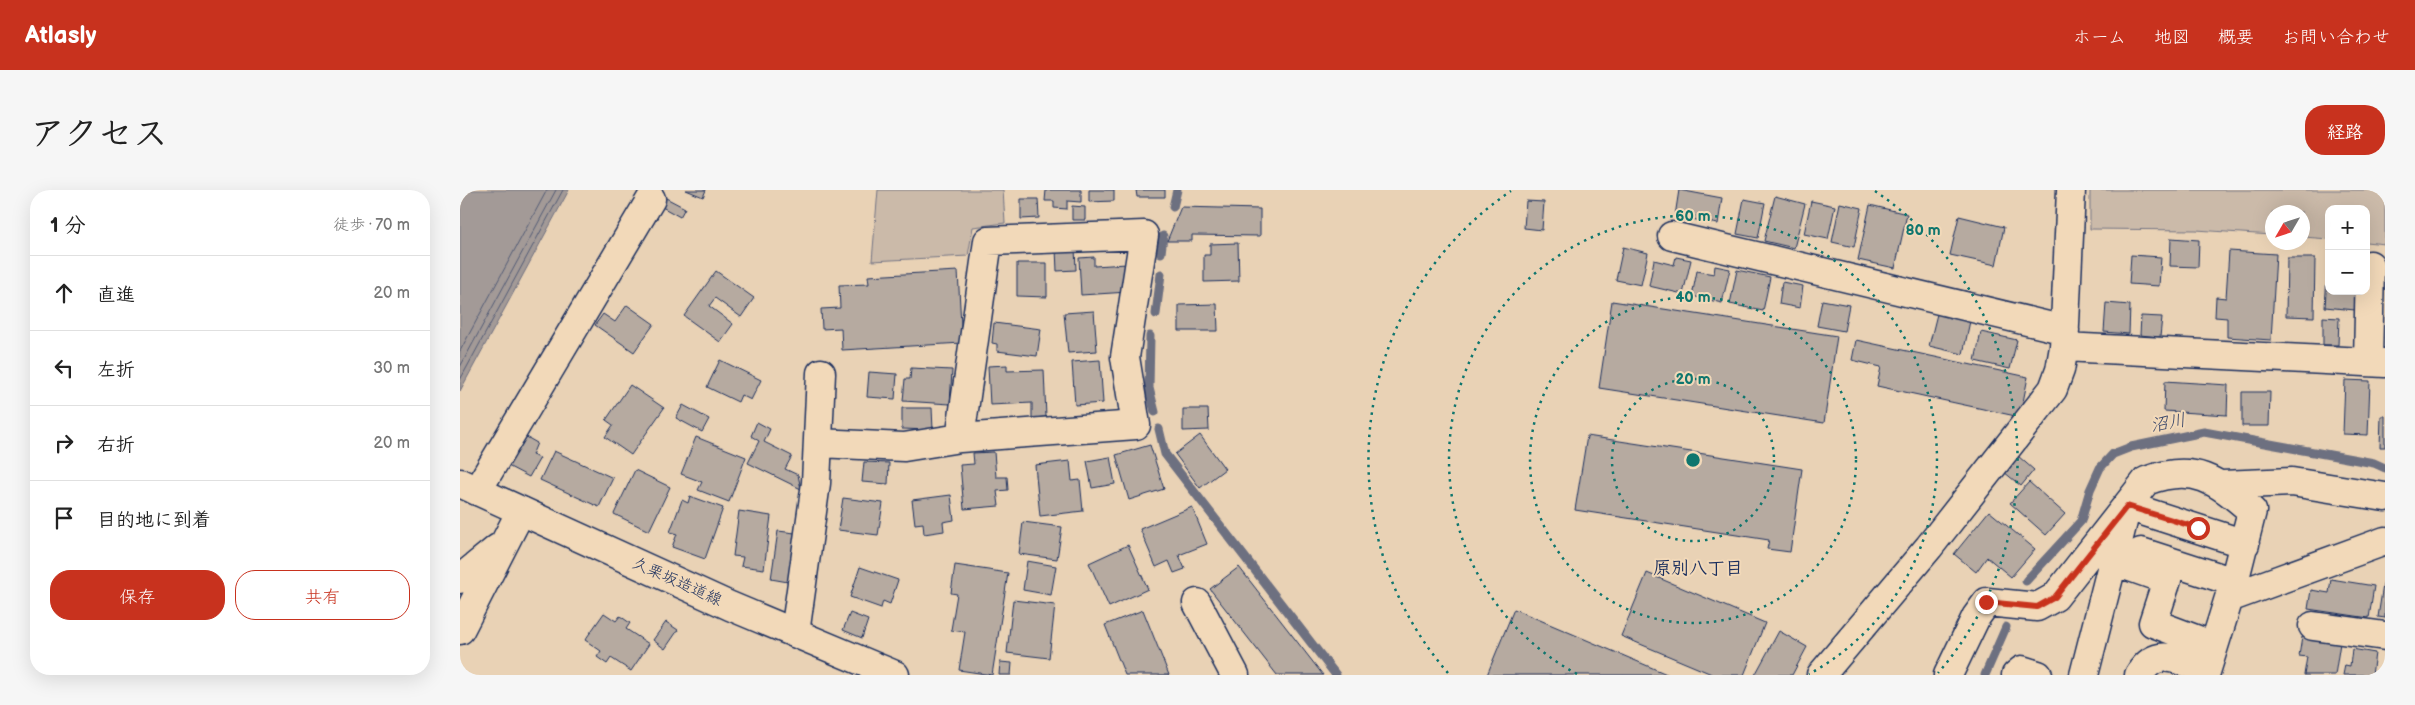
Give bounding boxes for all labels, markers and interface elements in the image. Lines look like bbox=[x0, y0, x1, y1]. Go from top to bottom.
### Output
text: Atlasly bbox=[25, 21, 96, 50]
text: ホーム bbox=[2073, 27, 2126, 48]
text: 地図 bbox=[2154, 27, 2190, 48]
text: 概要 bbox=[2218, 27, 2254, 48]
text: お問い合わせ bbox=[2282, 27, 2390, 48]
button: 経路 bbox=[2305, 105, 2385, 155]
text: アクセス bbox=[30, 113, 168, 156]
north arrow bbox=[2265, 205, 2310, 250]
map controls bbox=[2325, 205, 2370, 295]
button: + bbox=[2325, 205, 2370, 250]
text: 60 m bbox=[1675, 207, 1711, 226]
text: 1 分 bbox=[50, 213, 86, 238]
text: 徒歩 · 70 m bbox=[333, 216, 410, 235]
text: 80 m bbox=[1905, 221, 1941, 240]
button: − bbox=[2325, 250, 2370, 295]
icon: ahead bbox=[50, 279, 78, 307]
text: 直進 bbox=[97, 284, 135, 307]
text: 20 m bbox=[374, 284, 410, 303]
text: 40 m bbox=[1675, 288, 1711, 307]
icon: left bbox=[50, 354, 78, 382]
text: 左折 bbox=[97, 359, 135, 382]
text: 30 m bbox=[373, 359, 410, 378]
text: 20 m bbox=[1676, 370, 1711, 389]
water label: 沼川 bbox=[2148, 409, 2188, 437]
icon: right bbox=[50, 429, 78, 457]
text: 右折 bbox=[97, 434, 135, 457]
text: 20 m bbox=[374, 434, 410, 453]
centre of rings bbox=[1684, 451, 1702, 469]
icon: arrive bbox=[50, 504, 78, 532]
text: 目的地に到着 bbox=[97, 509, 211, 532]
route start bbox=[2187, 517, 2210, 540]
street label: 久栗坂造道線 bbox=[629, 554, 725, 610]
district label: 原別八丁目 bbox=[1653, 558, 1743, 579]
button: 保存 bbox=[50, 570, 225, 620]
button: 共有 bbox=[235, 570, 410, 620]
route end bbox=[1975, 591, 1998, 614]

